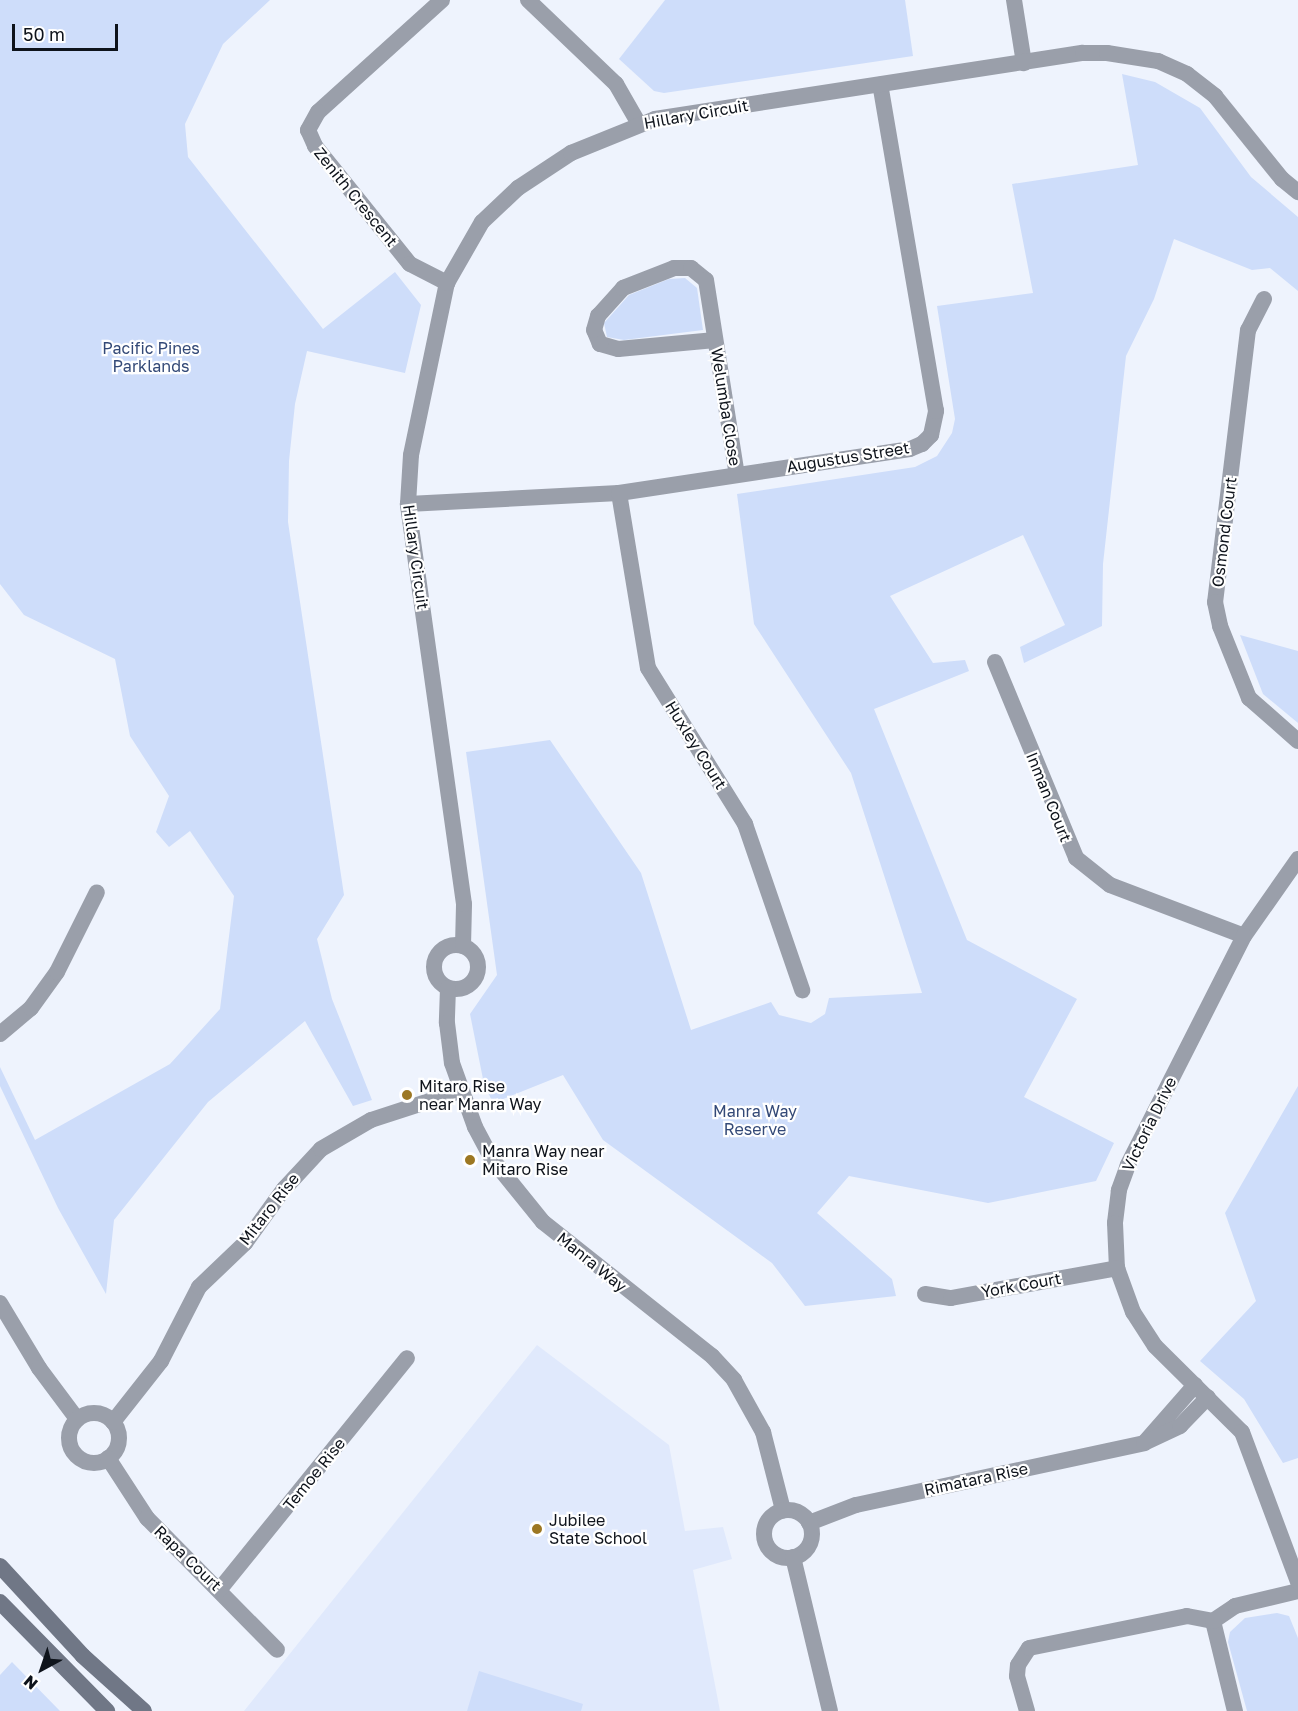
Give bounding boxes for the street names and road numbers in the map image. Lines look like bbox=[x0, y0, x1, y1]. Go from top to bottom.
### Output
street label: Hillary Circuit bbox=[642, 95, 750, 133]
street label: Zenith Crescent bbox=[310, 144, 402, 250]
street label: Welumba Close bbox=[707, 347, 745, 467]
street label: Augustus Street bbox=[785, 438, 911, 476]
street label: Osmond Court bbox=[1208, 476, 1240, 588]
street label: Hillary Circuit bbox=[399, 503, 433, 611]
street label: Huxley Court bbox=[661, 697, 731, 793]
street label: Inman Court bbox=[1022, 749, 1076, 845]
street label: Victoria Drive bbox=[1118, 1074, 1180, 1174]
street label: Mitaro Rise bbox=[235, 1169, 303, 1249]
street label: Manra Way bbox=[553, 1228, 631, 1296]
street label: York Court bbox=[979, 1269, 1063, 1301]
street label: Temoe Rise bbox=[279, 1434, 349, 1514]
street label: Rimatara Rise bbox=[922, 1459, 1030, 1499]
street label: Rapa Court bbox=[150, 1521, 226, 1595]

